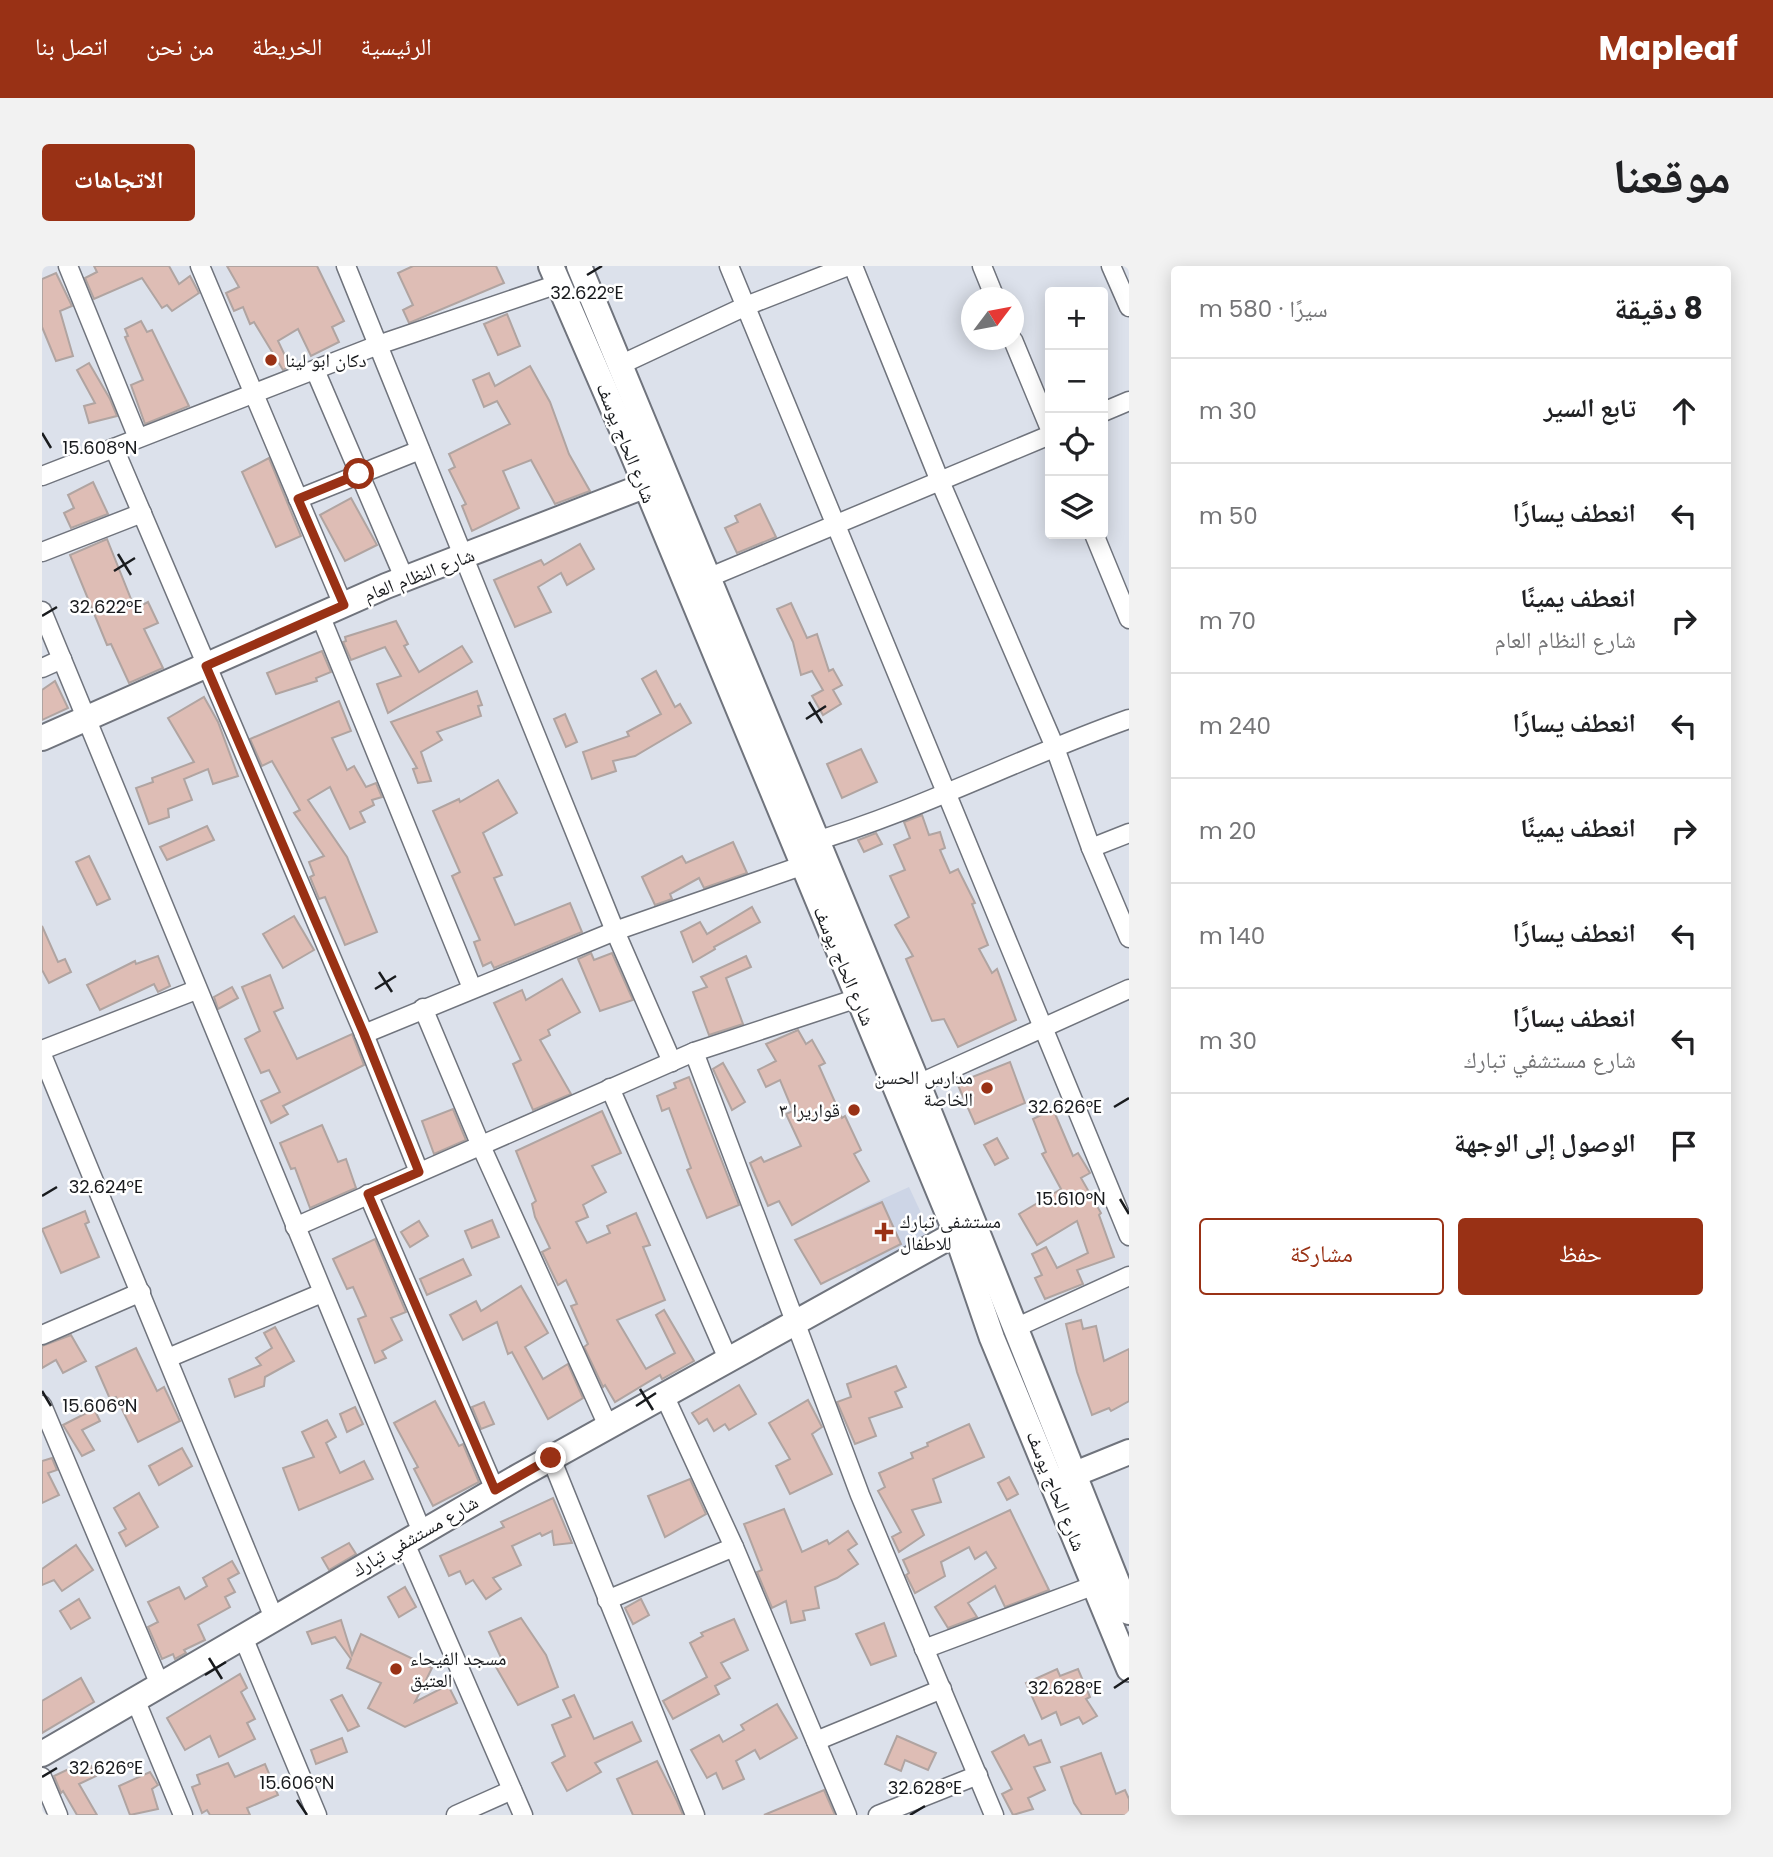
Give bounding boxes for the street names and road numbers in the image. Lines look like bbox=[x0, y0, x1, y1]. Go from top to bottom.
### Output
street label: شارع الحاج يوسف bbox=[590, 379, 662, 507]
street label: شارع النظام العام bbox=[360, 541, 478, 609]
street label: شارع الحاج يوسف bbox=[807, 902, 881, 1030]
street label: شارع الحاج يوسف bbox=[1020, 1427, 1092, 1555]
street label: شارع مستشفي تبارك bbox=[347, 1489, 484, 1585]

